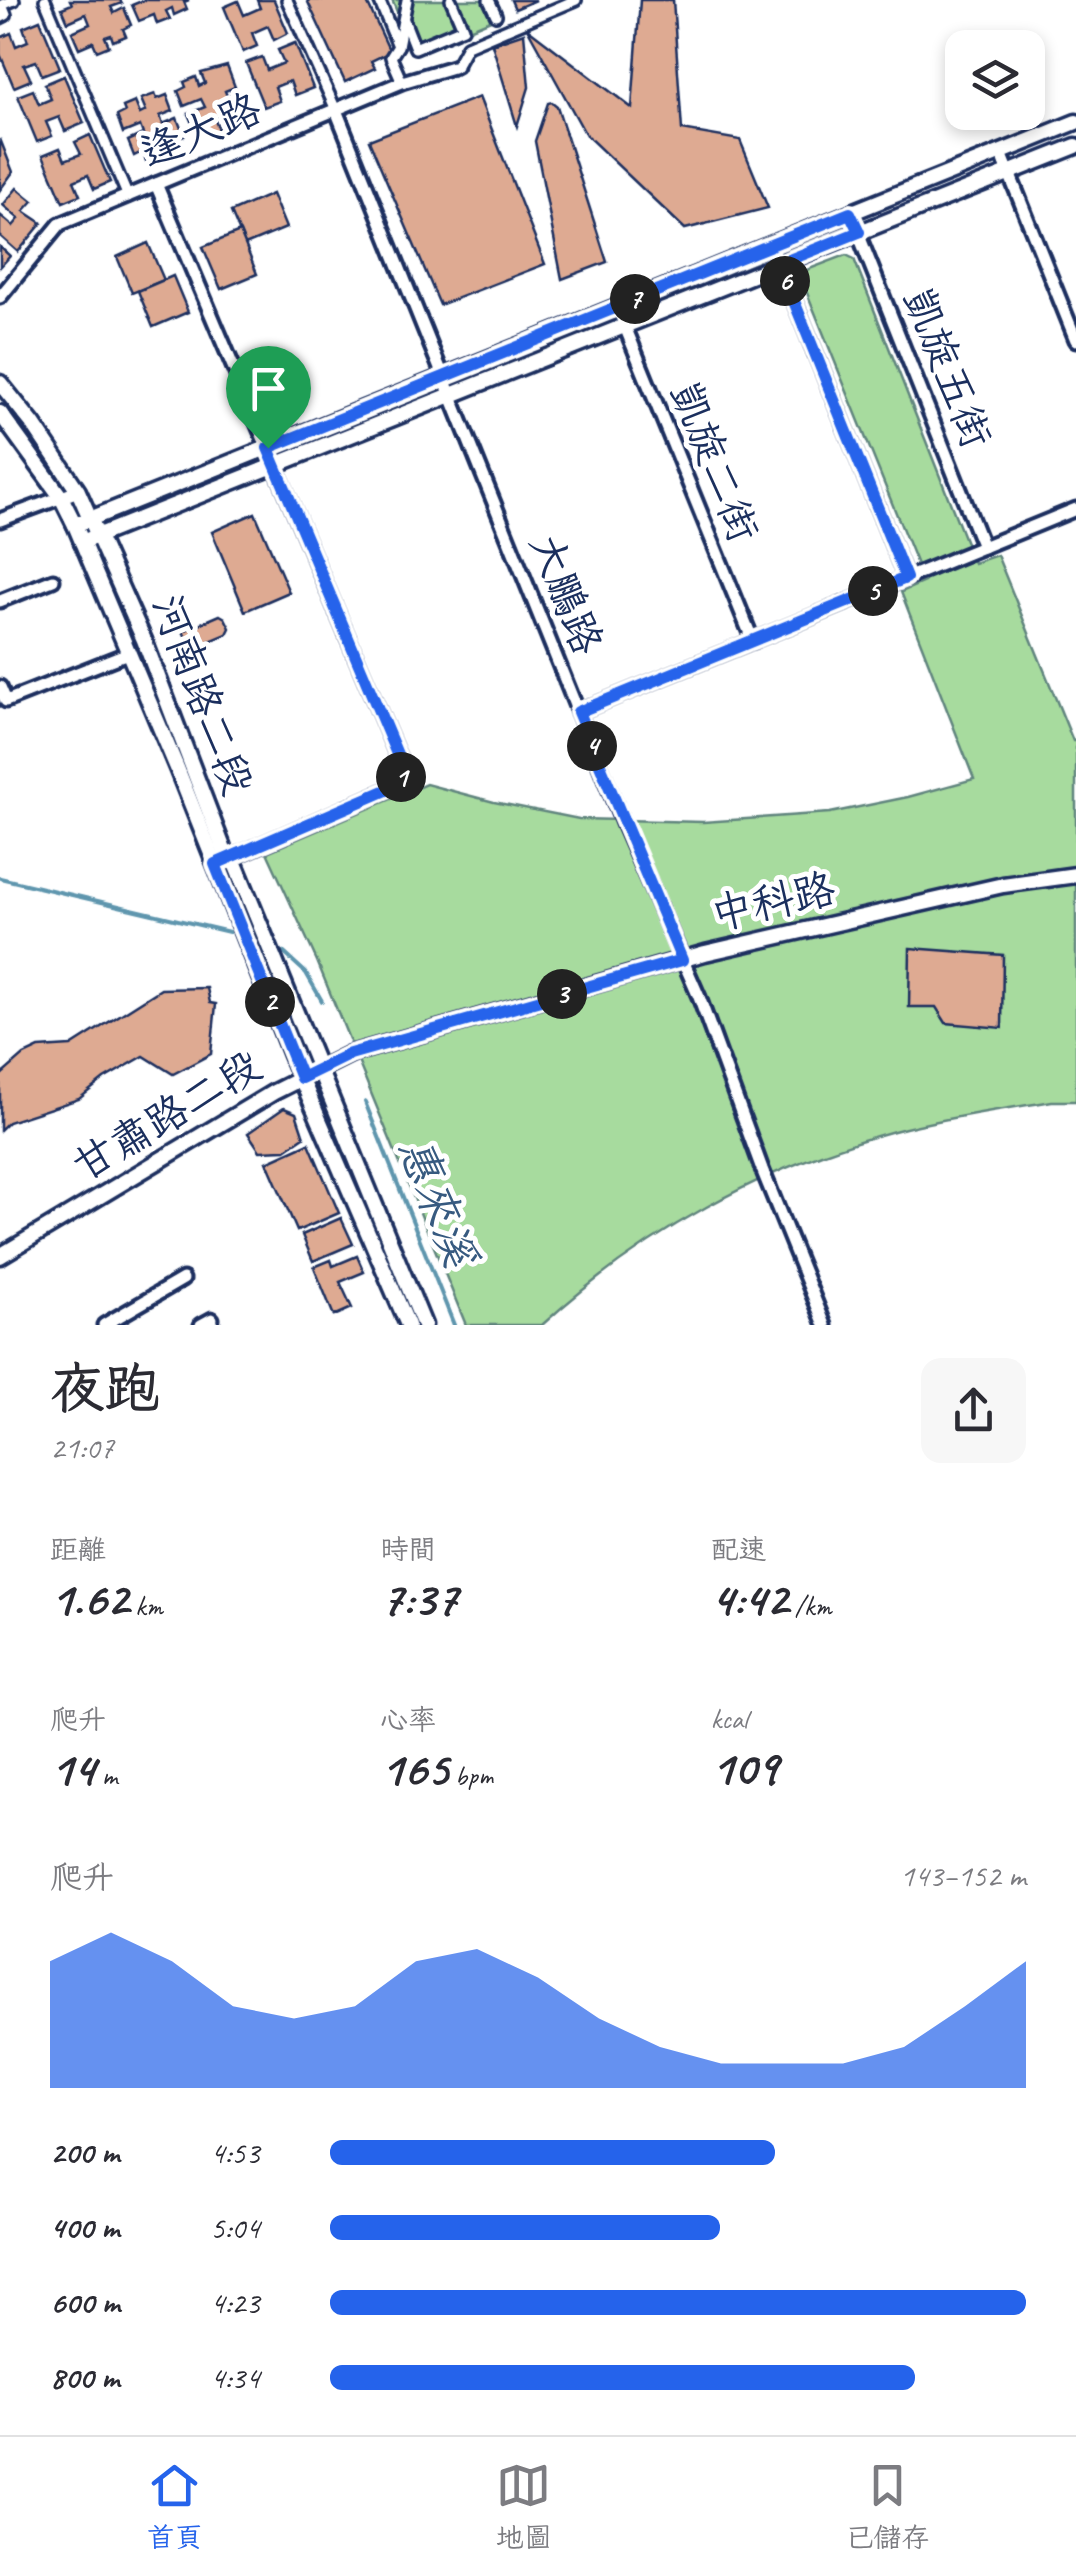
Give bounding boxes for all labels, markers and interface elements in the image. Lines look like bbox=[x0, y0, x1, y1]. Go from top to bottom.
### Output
map controls bbox=[945, 30, 1045, 130]
button: layers bbox=[945, 30, 1045, 130]
street label: 逢大路 bbox=[133, 82, 269, 180]
pin: 6 bbox=[760, 256, 810, 306]
text: 6 bbox=[778, 263, 792, 298]
pin: 7 bbox=[610, 274, 660, 324]
street label: 凱旋五街 bbox=[891, 280, 1003, 456]
text: 7 bbox=[629, 281, 641, 316]
pin bbox=[226, 346, 311, 449]
icon: arrive bbox=[241, 361, 296, 416]
street label: 凱旋二街 bbox=[658, 374, 770, 550]
street label: 大鵬路 bbox=[518, 526, 614, 662]
pin: 5 bbox=[848, 566, 898, 616]
text: 5 bbox=[867, 573, 879, 608]
street label: 河南路二段 bbox=[140, 587, 264, 803]
pin: 4 bbox=[567, 721, 617, 771]
text: 4 bbox=[586, 728, 598, 763]
pin: 1 bbox=[376, 752, 426, 802]
text: 1 bbox=[395, 759, 407, 794]
street label: 中科路 bbox=[706, 862, 840, 942]
pin: 3 bbox=[537, 969, 587, 1019]
text: 3 bbox=[556, 976, 568, 1011]
pin: 2 bbox=[245, 977, 295, 1027]
text: 2 bbox=[264, 984, 276, 1019]
street label: 甘肅路二段 bbox=[63, 1039, 271, 1193]
water label: 惠來溪 bbox=[385, 1129, 489, 1277]
text: 夜跑 bbox=[50, 1354, 160, 1424]
button: share bbox=[921, 1358, 1026, 1463]
text: 21:07 bbox=[50, 1427, 114, 1468]
text: 距離 bbox=[50, 1532, 106, 1567]
text: 時間 bbox=[380, 1532, 436, 1567]
text: 配速 bbox=[711, 1532, 767, 1567]
text: 1.62 bbox=[50, 1567, 128, 1630]
text: 7:37 bbox=[380, 1567, 457, 1630]
text: 4:42 bbox=[711, 1567, 788, 1630]
text: km bbox=[128, 1588, 163, 1623]
text: /km bbox=[788, 1588, 831, 1623]
text: kcal bbox=[711, 1701, 748, 1736]
text: 爬升 bbox=[50, 1702, 106, 1737]
text: 心率 bbox=[380, 1702, 436, 1737]
text: 109 bbox=[711, 1736, 778, 1799]
text: 14 bbox=[50, 1737, 95, 1800]
text: 165 bbox=[380, 1737, 448, 1800]
text: m bbox=[95, 1758, 117, 1793]
text: bpm bbox=[448, 1758, 493, 1793]
text: 143–152 m bbox=[900, 1855, 1026, 1896]
text: 爬升 bbox=[50, 1857, 114, 1898]
text: 200 m bbox=[50, 2132, 119, 2173]
text: 4:53 bbox=[210, 2132, 260, 2173]
text: 400 m bbox=[50, 2207, 119, 2248]
text: 5:04 bbox=[210, 2207, 260, 2248]
text: 600 m bbox=[50, 2282, 120, 2323]
text: 4:23 bbox=[210, 2282, 260, 2323]
text: 800 m bbox=[50, 2357, 119, 2398]
text: 4:34 bbox=[210, 2357, 260, 2398]
tab: 首頁 bbox=[147, 2458, 203, 2555]
tab: 地圖 bbox=[496, 2458, 552, 2555]
tab: 已儲存 bbox=[845, 2458, 929, 2555]

